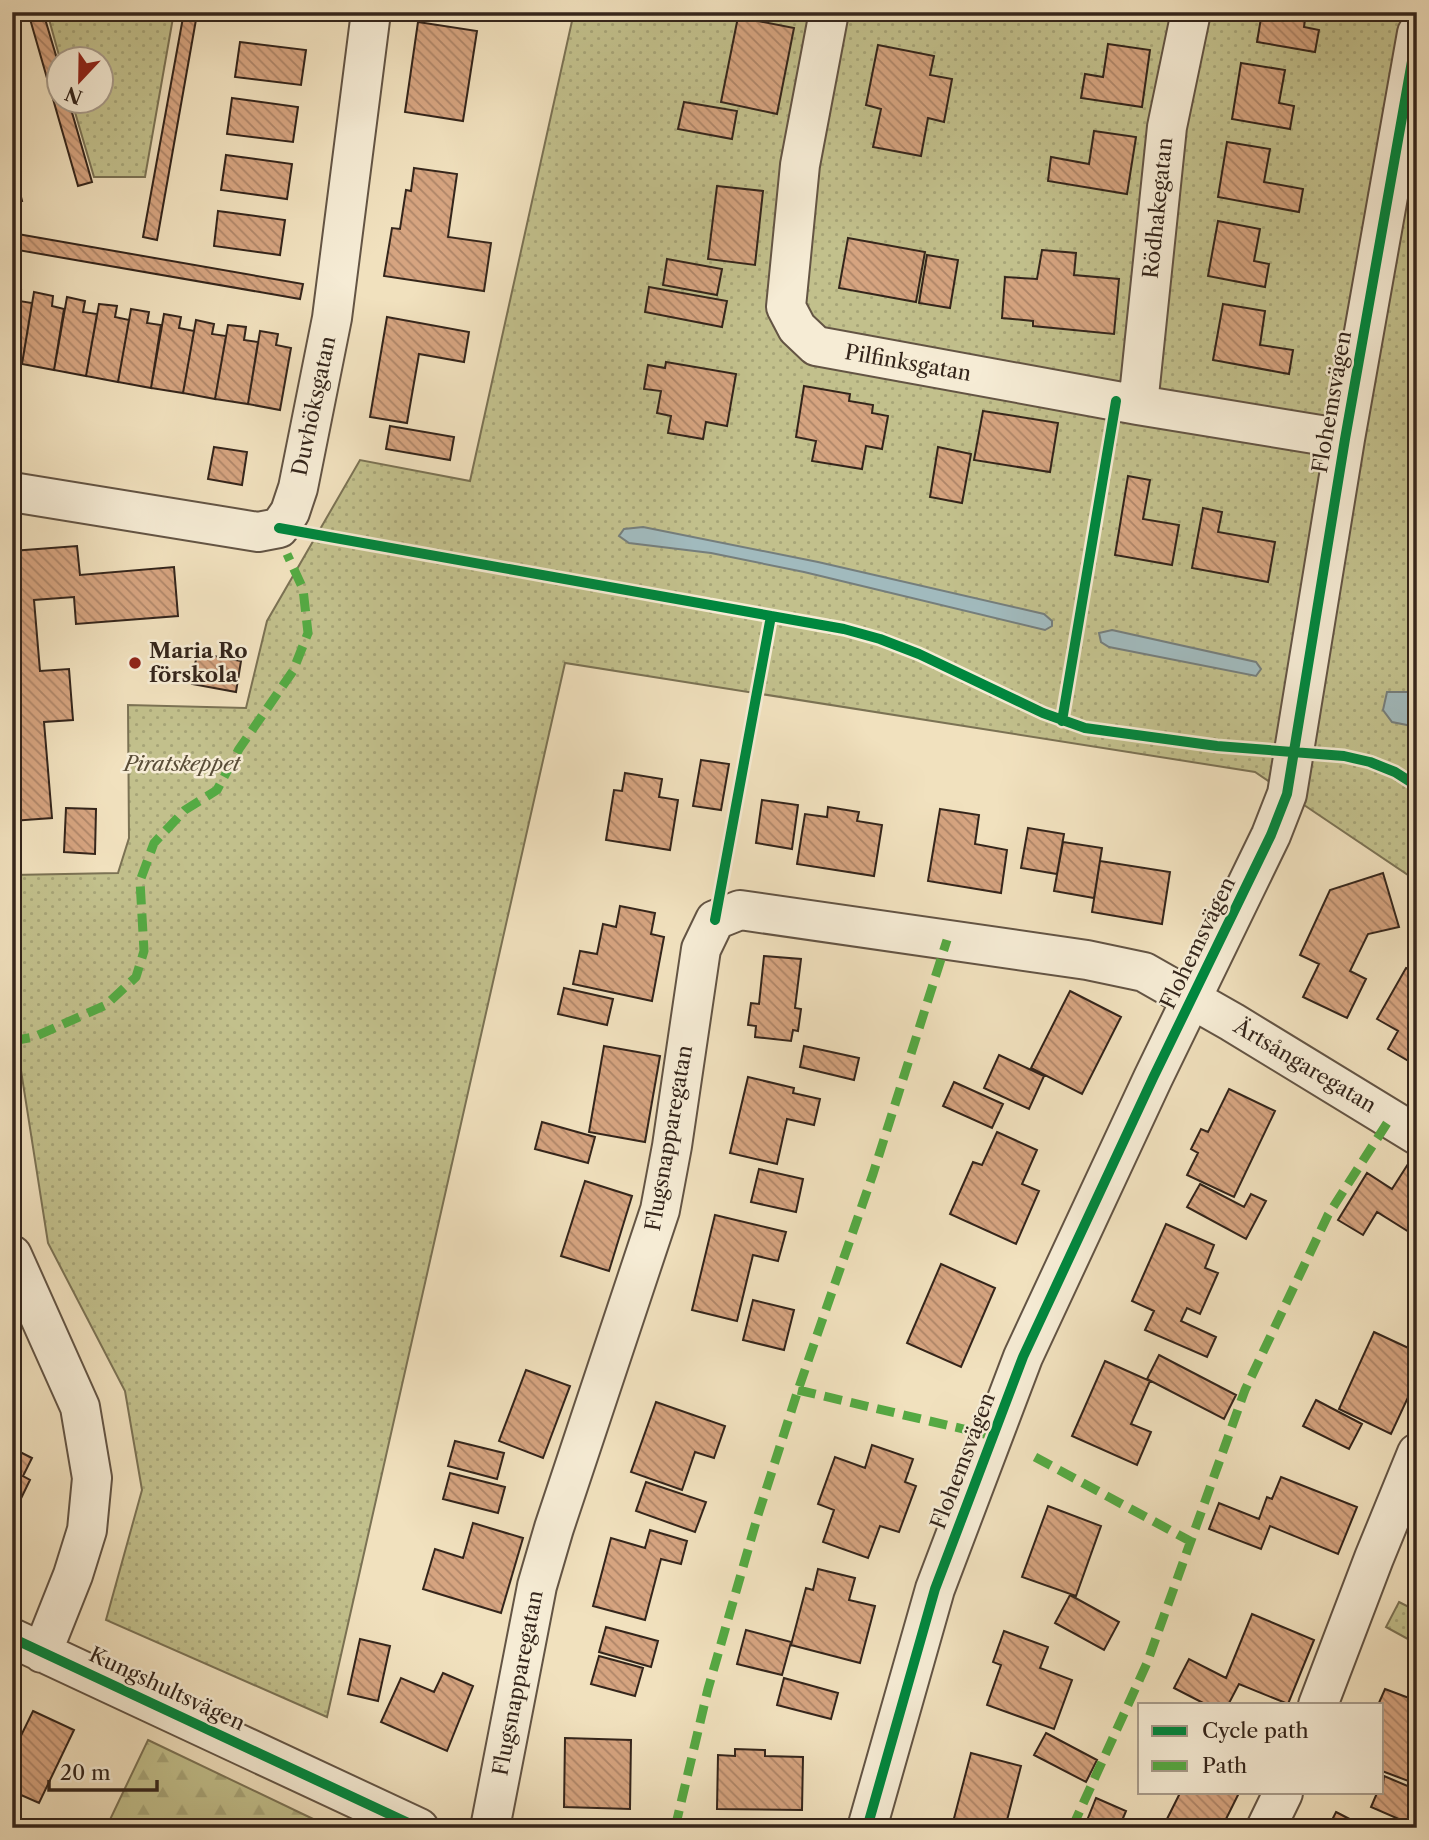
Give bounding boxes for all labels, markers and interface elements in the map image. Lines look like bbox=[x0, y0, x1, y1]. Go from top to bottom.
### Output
north arrow bbox=[46, 46, 116, 116]
text: N bbox=[62, 82, 86, 109]
street label: Rödhakegatan bbox=[1138, 136, 1177, 280]
street label: Flohemsvägen bbox=[1307, 329, 1356, 475]
street label: Duvhöksgatan bbox=[287, 334, 340, 478]
street label: Pilfinksgatan bbox=[843, 339, 973, 386]
place label: Maria Ro förskola bbox=[149, 638, 248, 687]
marker: Maria Ro förskola bbox=[127, 655, 143, 671]
park label: Piratskeppet bbox=[122, 751, 242, 776]
street label: Flohemsvägen bbox=[1155, 873, 1240, 1013]
street label: Ärtsångaregatan bbox=[1229, 1013, 1381, 1118]
street label: Flugsnapparegatan bbox=[640, 1043, 697, 1233]
street label: Flohemsvägen bbox=[925, 1389, 1000, 1532]
street label: Flugsnapparegatan bbox=[487, 1588, 548, 1778]
street label: Kungshultsvägen bbox=[85, 1641, 249, 1736]
legend bbox=[1138, 1703, 1384, 1794]
text: Cycle path bbox=[1202, 1718, 1309, 1743]
scale bar bbox=[49, 1749, 158, 1793]
text: Path bbox=[1202, 1753, 1247, 1778]
text: 20 m bbox=[60, 1760, 111, 1785]

